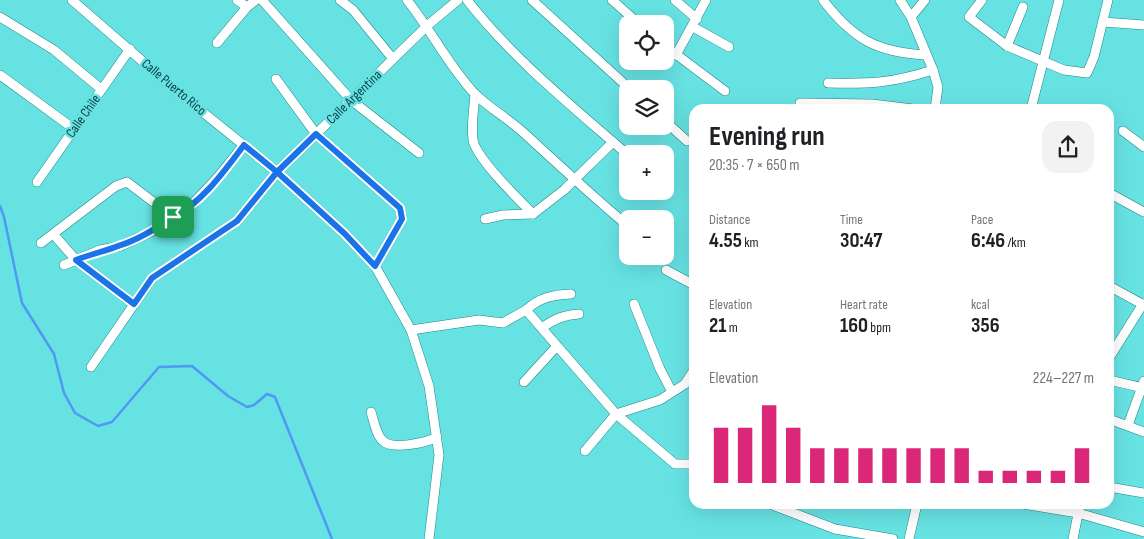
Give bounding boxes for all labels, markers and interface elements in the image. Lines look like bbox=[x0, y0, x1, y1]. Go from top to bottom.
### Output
map controls bbox=[619, 15, 674, 265]
button: locate bbox=[619, 15, 674, 70]
street label: Calle Puerto Rico bbox=[138, 55, 210, 119]
street label: Calle Argentina bbox=[323, 66, 385, 128]
button: layers bbox=[619, 80, 674, 135]
street label: Calle Chile bbox=[62, 91, 104, 141]
text: Evening run bbox=[709, 120, 825, 153]
button: share bbox=[1042, 121, 1094, 173]
button: + bbox=[619, 145, 674, 200]
text: 20:35 · 7 × 650 m bbox=[709, 156, 800, 175]
pin bbox=[152, 196, 194, 238]
icon: arrive bbox=[159, 203, 187, 231]
button: − bbox=[619, 210, 674, 265]
text: Distance bbox=[709, 211, 750, 228]
text: Time bbox=[840, 211, 863, 228]
text: Pace bbox=[971, 211, 993, 228]
text: 4.55 bbox=[709, 228, 742, 253]
text: 30:47 bbox=[840, 228, 882, 253]
text: 6:46 bbox=[971, 228, 1005, 253]
text: km bbox=[742, 234, 759, 251]
text: /km bbox=[1005, 234, 1026, 251]
text: Elevation bbox=[709, 296, 752, 313]
text: Heart rate bbox=[840, 296, 888, 313]
text: kcal bbox=[971, 296, 990, 313]
text: 21 bbox=[709, 313, 726, 338]
text: 160 bbox=[840, 313, 868, 338]
text: 356 bbox=[971, 313, 1000, 338]
text: m bbox=[726, 319, 738, 336]
text: bpm bbox=[868, 319, 891, 336]
text: Elevation bbox=[709, 369, 758, 388]
text: 224–227 m bbox=[1033, 369, 1094, 388]

